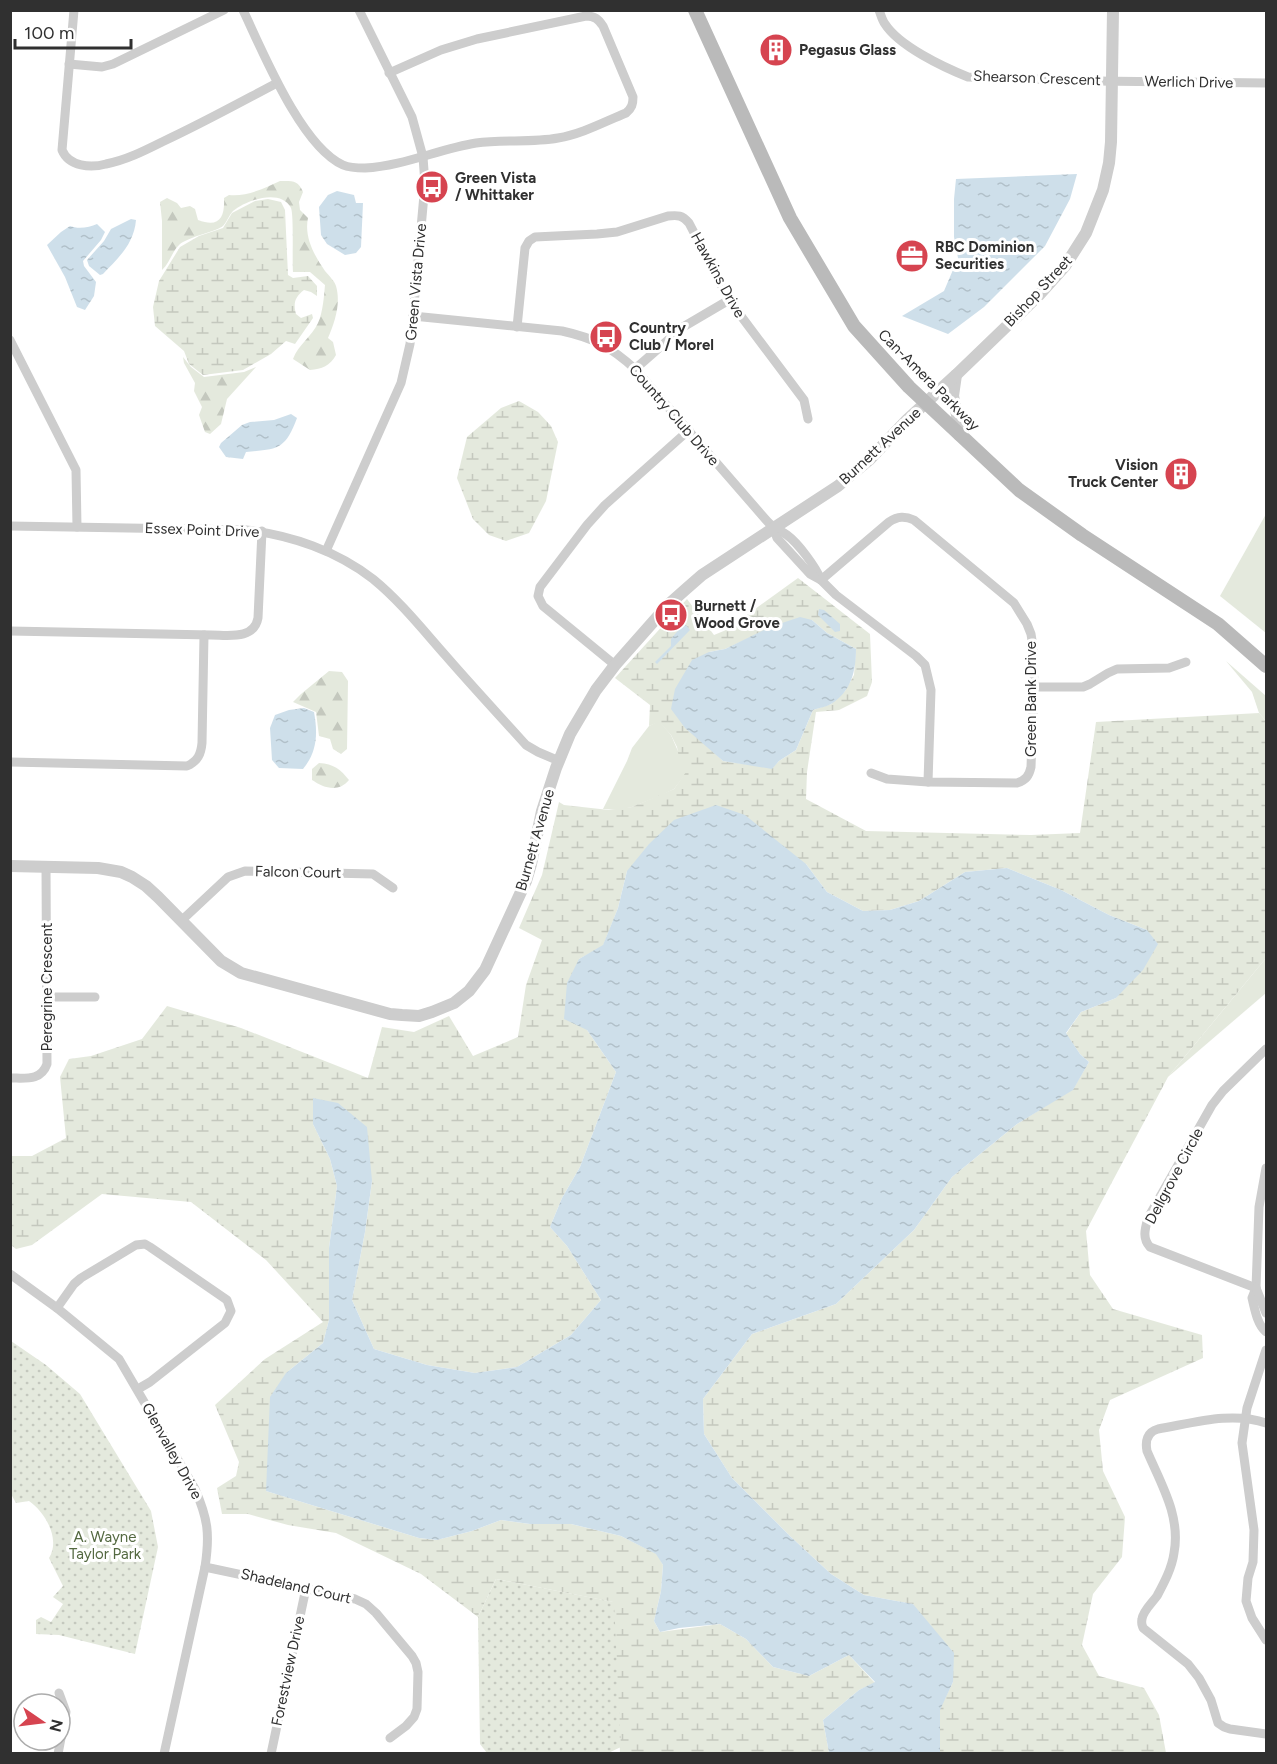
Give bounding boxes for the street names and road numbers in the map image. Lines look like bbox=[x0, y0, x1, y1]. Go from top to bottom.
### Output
street label: Shearson Crescent bbox=[973, 67, 1101, 89]
street label: Werlich Drive bbox=[1144, 72, 1234, 92]
street label: Green Vista Drive bbox=[402, 223, 430, 341]
street label: Hawkins Drive bbox=[687, 229, 749, 321]
street label: Bishop Street bbox=[1000, 251, 1076, 331]
street label: Can-Amera Parkway bbox=[874, 325, 984, 435]
street label: Country Club Drive bbox=[625, 361, 723, 469]
street label: Burnett Avenue bbox=[835, 404, 925, 488]
street label: Essex Point Drive bbox=[144, 519, 260, 541]
street label: Green Bank Drive bbox=[1022, 641, 1040, 757]
street label: Burnett Avenue bbox=[512, 787, 558, 893]
street label: Falcon Court bbox=[255, 862, 342, 882]
street label: Peregrine Crescent bbox=[38, 922, 56, 1052]
street label: Dellgrove Circle bbox=[1141, 1125, 1207, 1227]
street label: Glenvalley Drive bbox=[138, 1400, 206, 1502]
street label: Shadeland Court bbox=[239, 1565, 353, 1608]
street label: Forestview Drive bbox=[268, 1614, 308, 1728]

